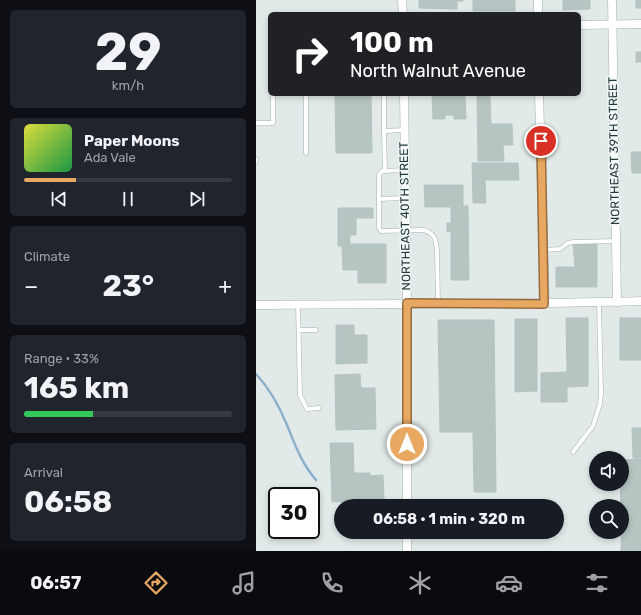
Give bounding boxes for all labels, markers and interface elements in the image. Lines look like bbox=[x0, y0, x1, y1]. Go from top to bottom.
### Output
text: 29 bbox=[94, 21, 162, 83]
text: 100 m bbox=[350, 26, 434, 59]
icon: right bbox=[284, 28, 336, 80]
text: North Walnut Avenue bbox=[350, 60, 526, 82]
street label: NORTHEAST 39TH STREET bbox=[606, 77, 622, 225]
text: km/h bbox=[112, 78, 144, 93]
pin bbox=[524, 124, 558, 158]
icon: arrive bbox=[530, 130, 552, 152]
text: Paper Moons bbox=[84, 132, 180, 150]
street label: NORTHEAST 40TH STREET bbox=[397, 141, 413, 291]
text: Ada Vale bbox=[84, 150, 136, 165]
icon: previous bbox=[48, 188, 70, 210]
icon: pause bbox=[117, 188, 139, 210]
icon: next bbox=[186, 188, 208, 210]
text: Climate bbox=[24, 249, 70, 264]
text: 23° bbox=[102, 268, 154, 304]
text: − bbox=[24, 273, 38, 300]
text: + bbox=[218, 273, 232, 300]
text: Range · 33% bbox=[24, 351, 99, 366]
text: 165 km bbox=[24, 370, 129, 406]
position arrow bbox=[386, 423, 428, 465]
map controls bbox=[589, 451, 629, 539]
button: sound bbox=[589, 451, 629, 491]
text: Arrival bbox=[24, 465, 63, 480]
text: 06:58 bbox=[24, 484, 112, 520]
speed limit sign: 30 bbox=[268, 487, 320, 539]
button: search bbox=[589, 499, 629, 539]
text: 06:58 · 1 min · 320 m bbox=[373, 510, 525, 528]
icon: directions bbox=[142, 569, 170, 597]
icon: music bbox=[230, 569, 258, 597]
icon: phone bbox=[318, 569, 346, 597]
icon: climate bbox=[406, 569, 434, 597]
icon: car bbox=[495, 569, 523, 597]
icon: filters bbox=[583, 569, 611, 597]
text: 06:57 bbox=[30, 572, 81, 594]

